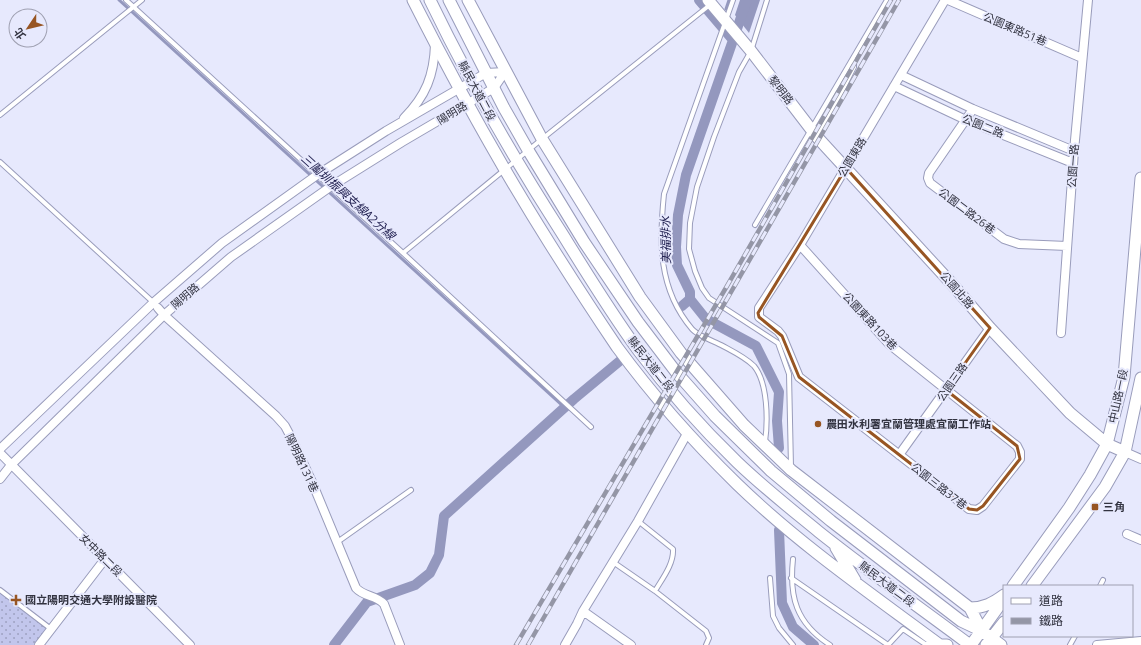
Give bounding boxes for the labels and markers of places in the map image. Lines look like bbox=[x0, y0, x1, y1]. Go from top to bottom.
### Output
place label: 農田水利署宜蘭管理處宜蘭工作站 bbox=[826, 416, 991, 431]
marker: 農田水利署宜蘭管理處宜蘭工作站 bbox=[813, 419, 823, 429]
place label: 三角 bbox=[1103, 499, 1125, 514]
marker: 三角 bbox=[1090, 502, 1100, 512]
place label: 國立陽明交通大學附設醫院 bbox=[25, 592, 157, 607]
marker: 國立陽明交通大學附設醫院 bbox=[10, 594, 22, 606]

